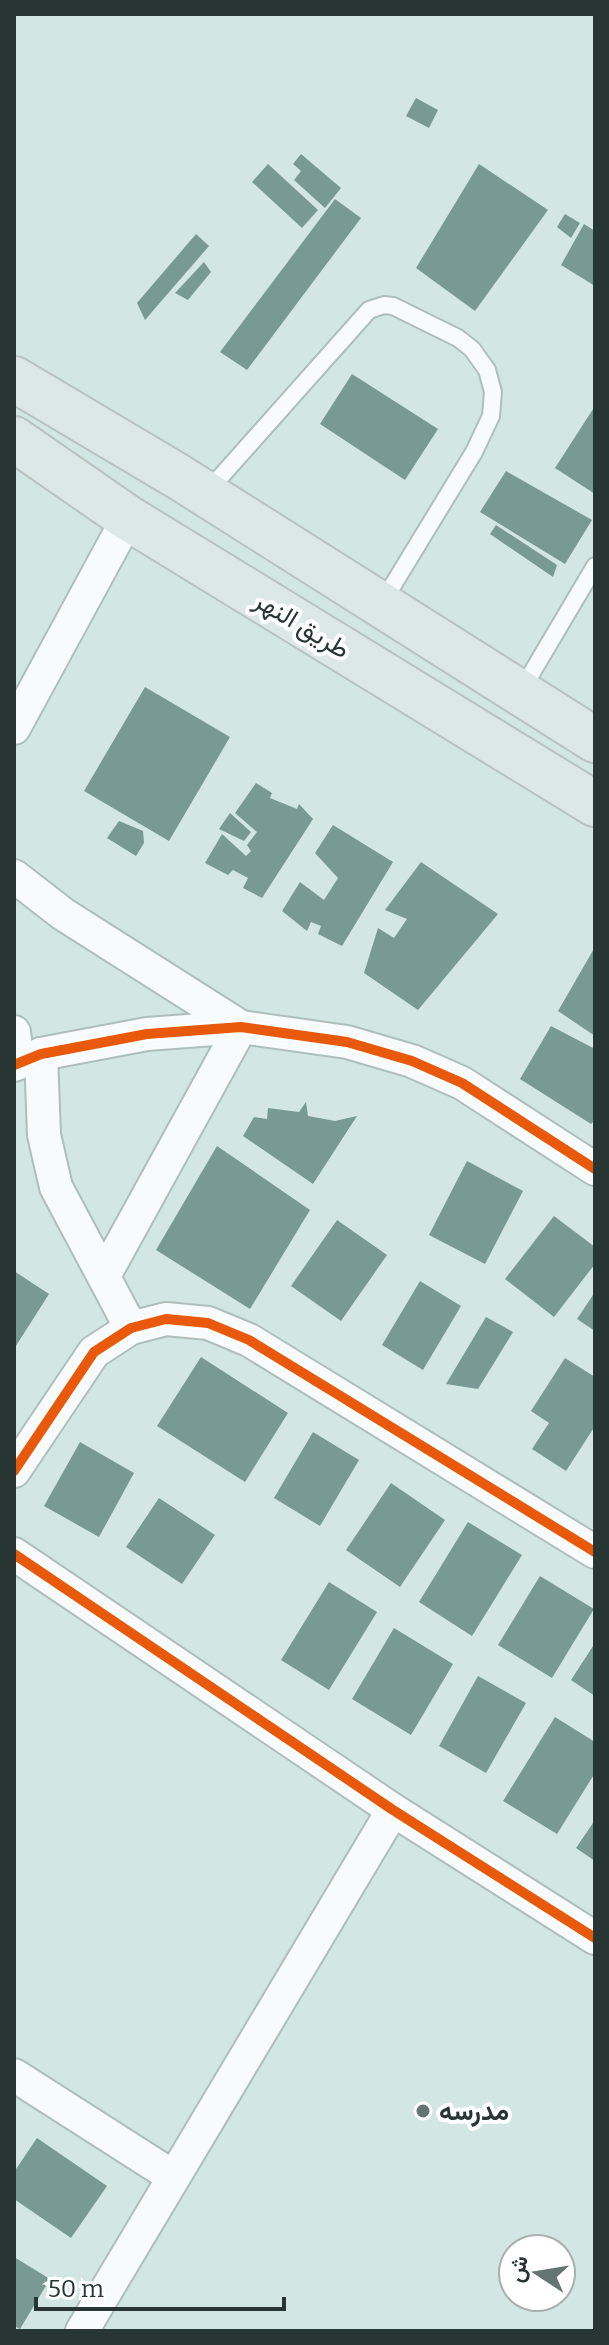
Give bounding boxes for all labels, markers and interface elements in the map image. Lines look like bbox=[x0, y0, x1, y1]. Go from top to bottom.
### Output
street label: طريق النهر bbox=[248, 584, 355, 665]
place label: مدرسه bbox=[439, 2096, 509, 2127]
marker: مدرسه bbox=[414, 2102, 432, 2120]
north arrow bbox=[497, 2233, 577, 2313]
text: ش bbox=[502, 2253, 534, 2285]
scale bar bbox=[36, 2261, 284, 2311]
text: 50 m bbox=[48, 2275, 104, 2303]

